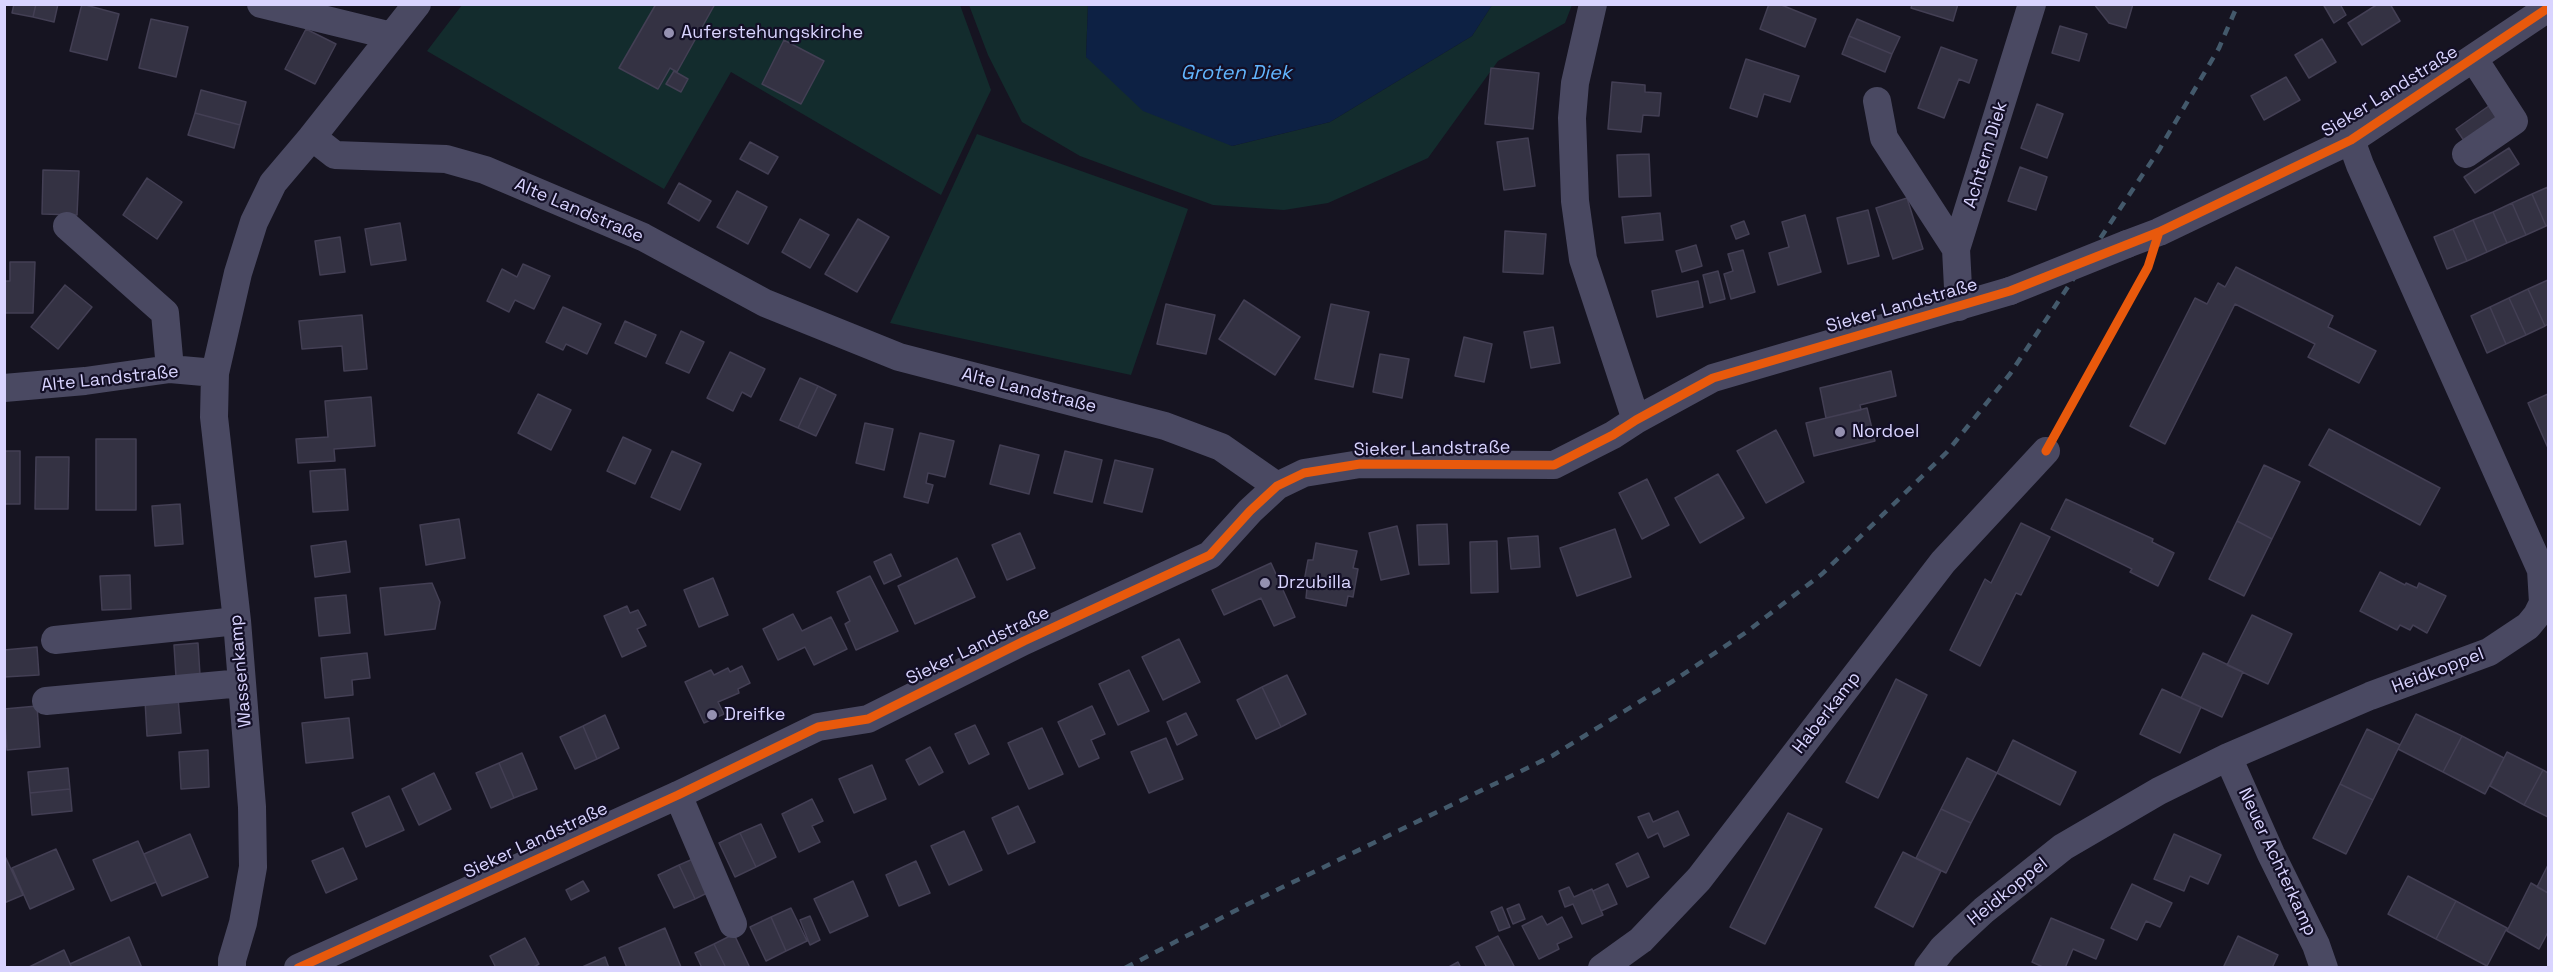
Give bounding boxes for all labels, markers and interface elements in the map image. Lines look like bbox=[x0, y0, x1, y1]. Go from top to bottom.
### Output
place label: Auferstehungskirche bbox=[681, 22, 863, 44]
marker: Auferstehungskirche bbox=[662, 26, 676, 40]
street label: Sieker Landstraße bbox=[2318, 41, 2462, 143]
water label: Groten Diek bbox=[1180, 62, 1292, 86]
street label: Achtern Diek bbox=[1959, 99, 2013, 211]
street label: Alte Landstraße bbox=[511, 174, 647, 248]
street label: Sieker Landstraße bbox=[1824, 274, 1980, 338]
street label: Alte Landstraße bbox=[40, 361, 180, 397]
street label: Alte Landstraße bbox=[959, 364, 1099, 418]
place label: Nordoel bbox=[1852, 421, 1919, 443]
marker: Nordoel bbox=[1833, 425, 1847, 439]
street label: Sieker Landstraße bbox=[1354, 437, 1510, 461]
place label: Drzubilla bbox=[1277, 572, 1351, 594]
marker: Drzubilla bbox=[1258, 576, 1272, 590]
street label: Sieker Landstraße bbox=[903, 602, 1053, 690]
street label: Wassenkamp bbox=[225, 614, 257, 728]
street label: Heidkoppel bbox=[2389, 644, 2487, 698]
street label: Haberkamp bbox=[1788, 668, 1866, 758]
place label: Dreifke bbox=[724, 704, 785, 726]
marker: Dreifke bbox=[705, 708, 719, 722]
street label: Neuer Achterkamp bbox=[2233, 785, 2321, 939]
street label: Sieker Landstraße bbox=[461, 798, 611, 884]
street label: Heidkoppel bbox=[1963, 853, 2053, 931]

